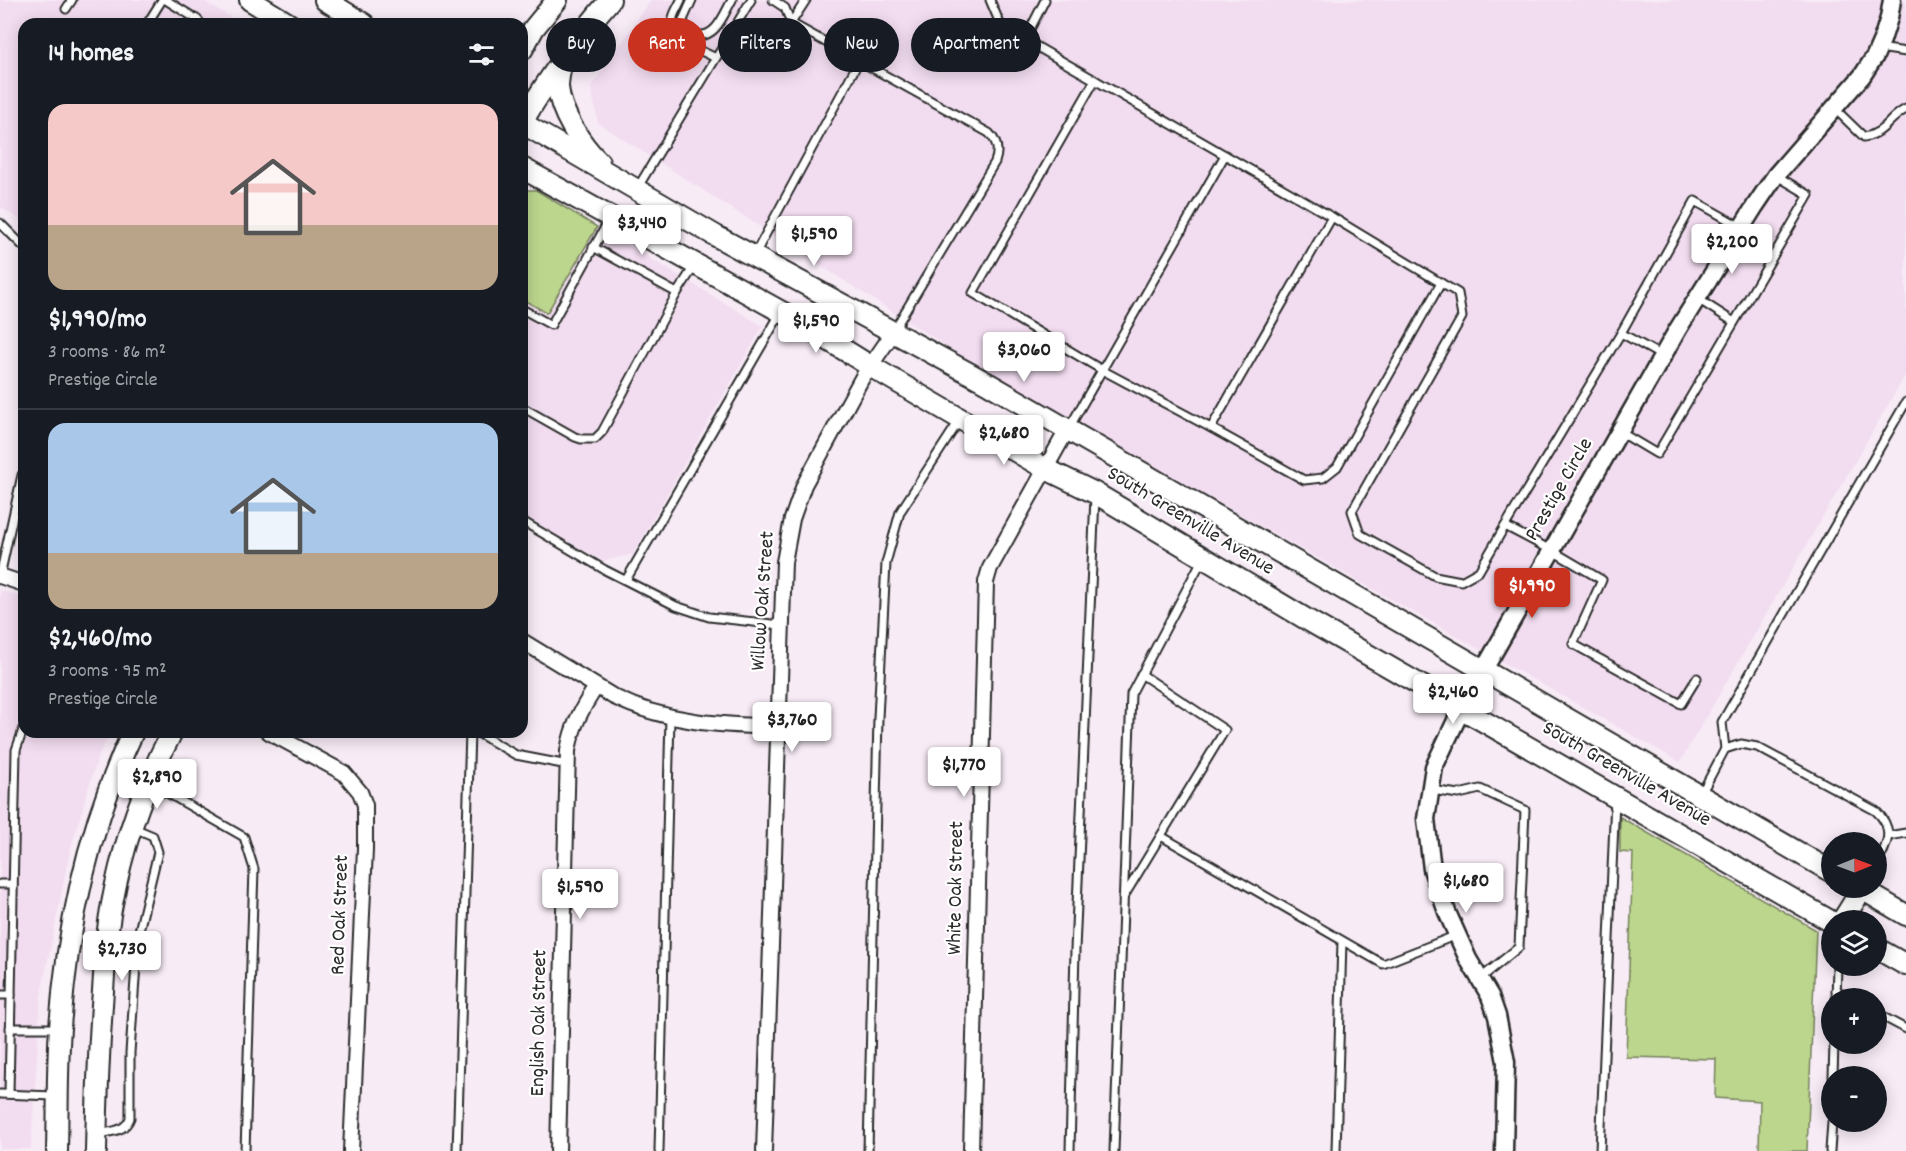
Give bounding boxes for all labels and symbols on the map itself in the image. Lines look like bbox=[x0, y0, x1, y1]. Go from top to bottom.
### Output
pin: $3,440 bbox=[593, 205, 691, 256]
pin: $1,590 bbox=[765, 216, 863, 267]
pin: $2,200 bbox=[1683, 224, 1781, 275]
pin: $1,590 bbox=[767, 303, 865, 354]
pin: $3,060 bbox=[975, 332, 1073, 383]
pin: $2,680 bbox=[955, 415, 1053, 466]
street label: Prestige Circle bbox=[1518, 433, 1602, 547]
street label: South Greenville Avenue bbox=[1101, 460, 1279, 584]
street label: Willow Oak Street bbox=[744, 530, 784, 672]
pin: $1,990 bbox=[1483, 568, 1581, 619]
pin: $2,460 bbox=[1404, 674, 1502, 725]
pin: $3,760 bbox=[743, 702, 841, 753]
street label: South Greenville Avenue bbox=[1536, 714, 1716, 836]
pin: $1,770 bbox=[915, 747, 1013, 798]
pin: $2,890 bbox=[108, 759, 206, 810]
street label: White Oak Street bbox=[941, 821, 973, 955]
north arrow bbox=[1821, 832, 1887, 898]
street label: Red Oak Street bbox=[324, 854, 358, 976]
pin: $1,680 bbox=[1417, 863, 1515, 914]
pin: $1,590 bbox=[531, 869, 629, 920]
pin: $2,730 bbox=[73, 931, 171, 982]
street label: English Oak Street bbox=[524, 949, 556, 1097]

